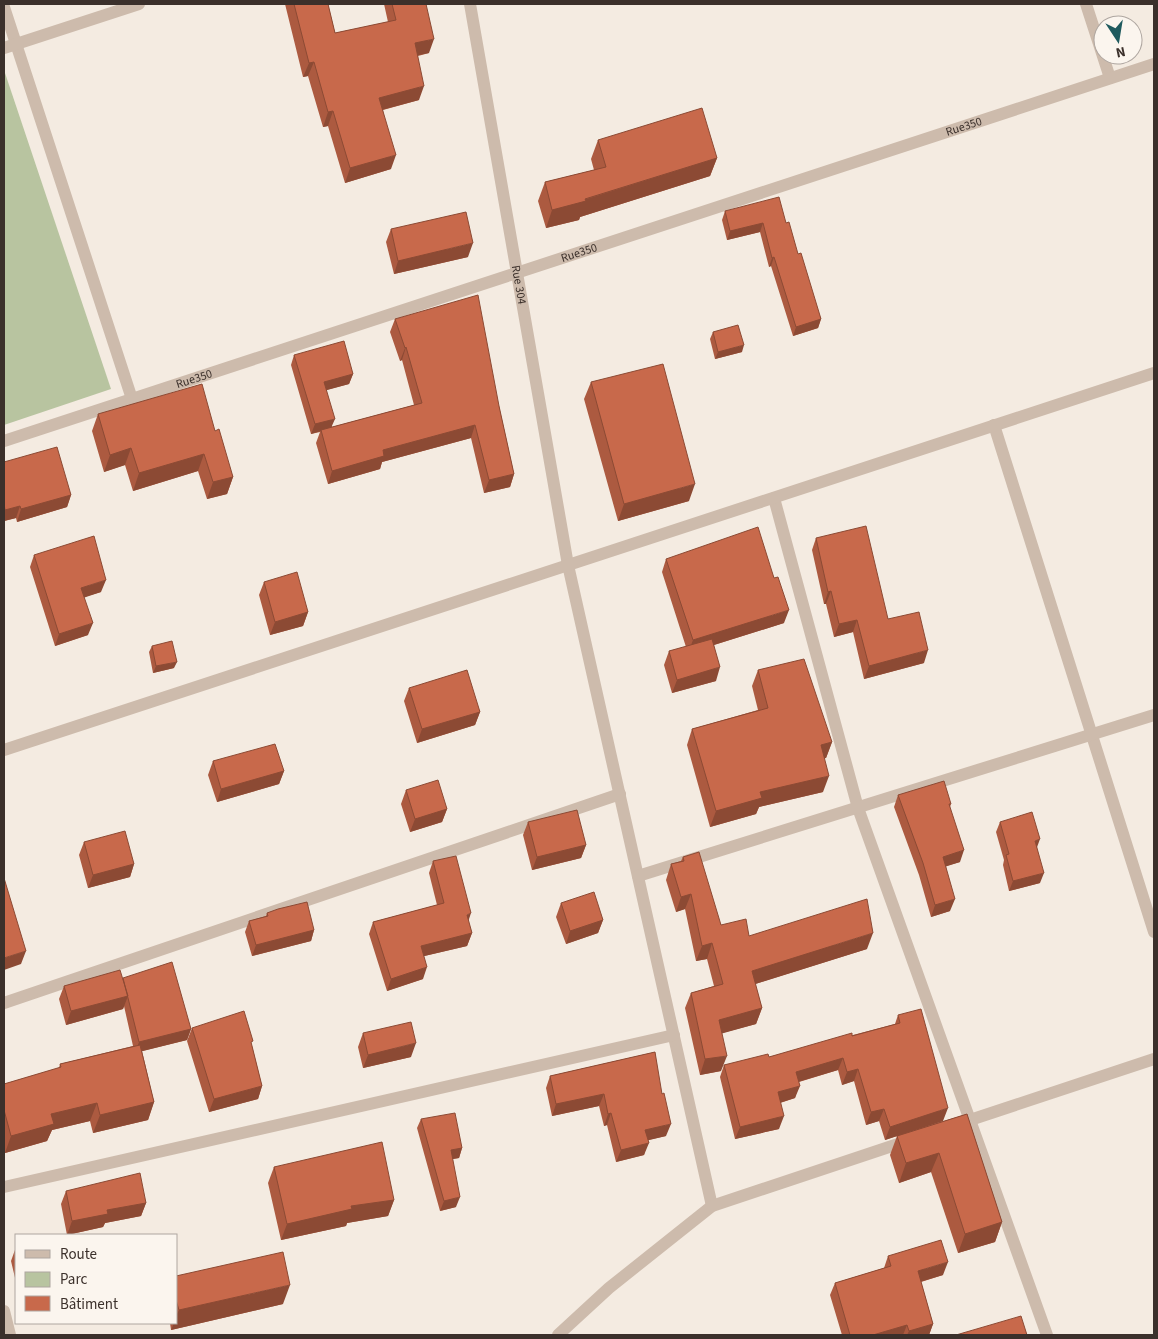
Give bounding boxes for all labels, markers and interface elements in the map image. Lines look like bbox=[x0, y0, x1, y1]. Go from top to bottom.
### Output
north arrow bbox=[1093, 15, 1143, 65]
text: N bbox=[1114, 41, 1127, 62]
street label: Rue350 bbox=[944, 113, 984, 141]
street label: Rue350 bbox=[559, 239, 599, 267]
street label: Rue 304 bbox=[507, 264, 530, 306]
street label: Rue350 bbox=[174, 365, 215, 393]
legend bbox=[15, 1234, 178, 1324]
text: Route bbox=[60, 1244, 97, 1265]
text: Parc bbox=[60, 1269, 87, 1290]
text: Bâtiment bbox=[60, 1294, 118, 1315]

